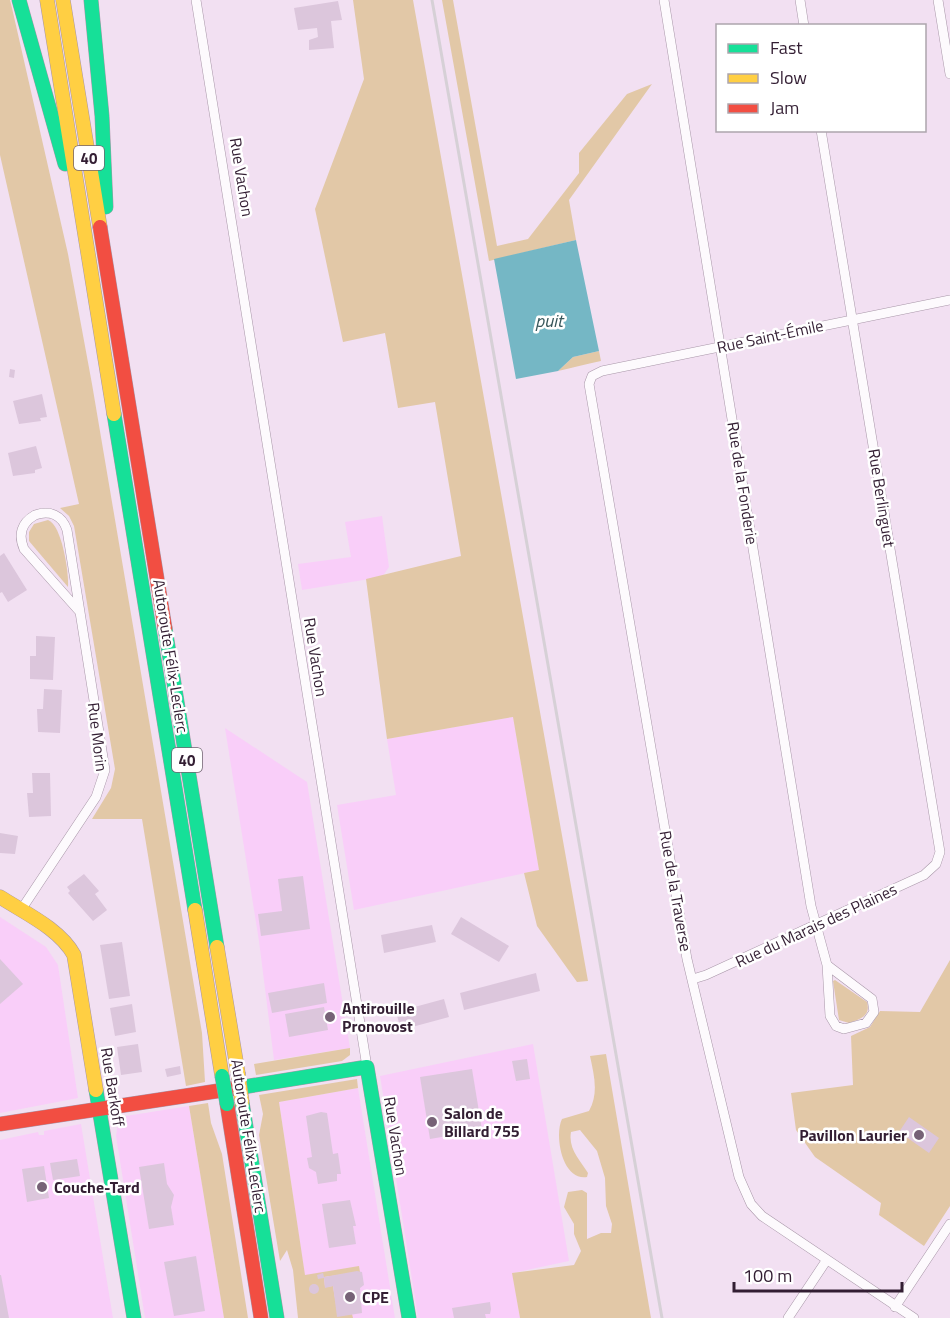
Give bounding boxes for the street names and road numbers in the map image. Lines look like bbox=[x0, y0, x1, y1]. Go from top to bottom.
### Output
street label: Rue Vachon bbox=[224, 136, 260, 218]
road number: 40 bbox=[74, 146, 104, 170]
street label: Rue Saint-Émile bbox=[714, 313, 826, 359]
street label: Rue de la Fonderie bbox=[721, 420, 765, 546]
street label: Rue Berlinguet bbox=[862, 447, 902, 549]
street label: Autoroute Félix-Leclerc bbox=[147, 577, 195, 735]
street label: Rue Vachon bbox=[298, 616, 334, 698]
street label: Rue Morin bbox=[82, 701, 114, 773]
road number: 40 bbox=[172, 748, 202, 772]
street label: Rue de la Traverse bbox=[654, 829, 698, 953]
street label: Rue du Marais des Plaines bbox=[731, 877, 901, 973]
street label: Rue Barkoff bbox=[95, 1046, 131, 1129]
street label: Autoroute Félix-Leclerc bbox=[225, 1057, 273, 1215]
street label: Rue Vachon bbox=[378, 1095, 414, 1177]

